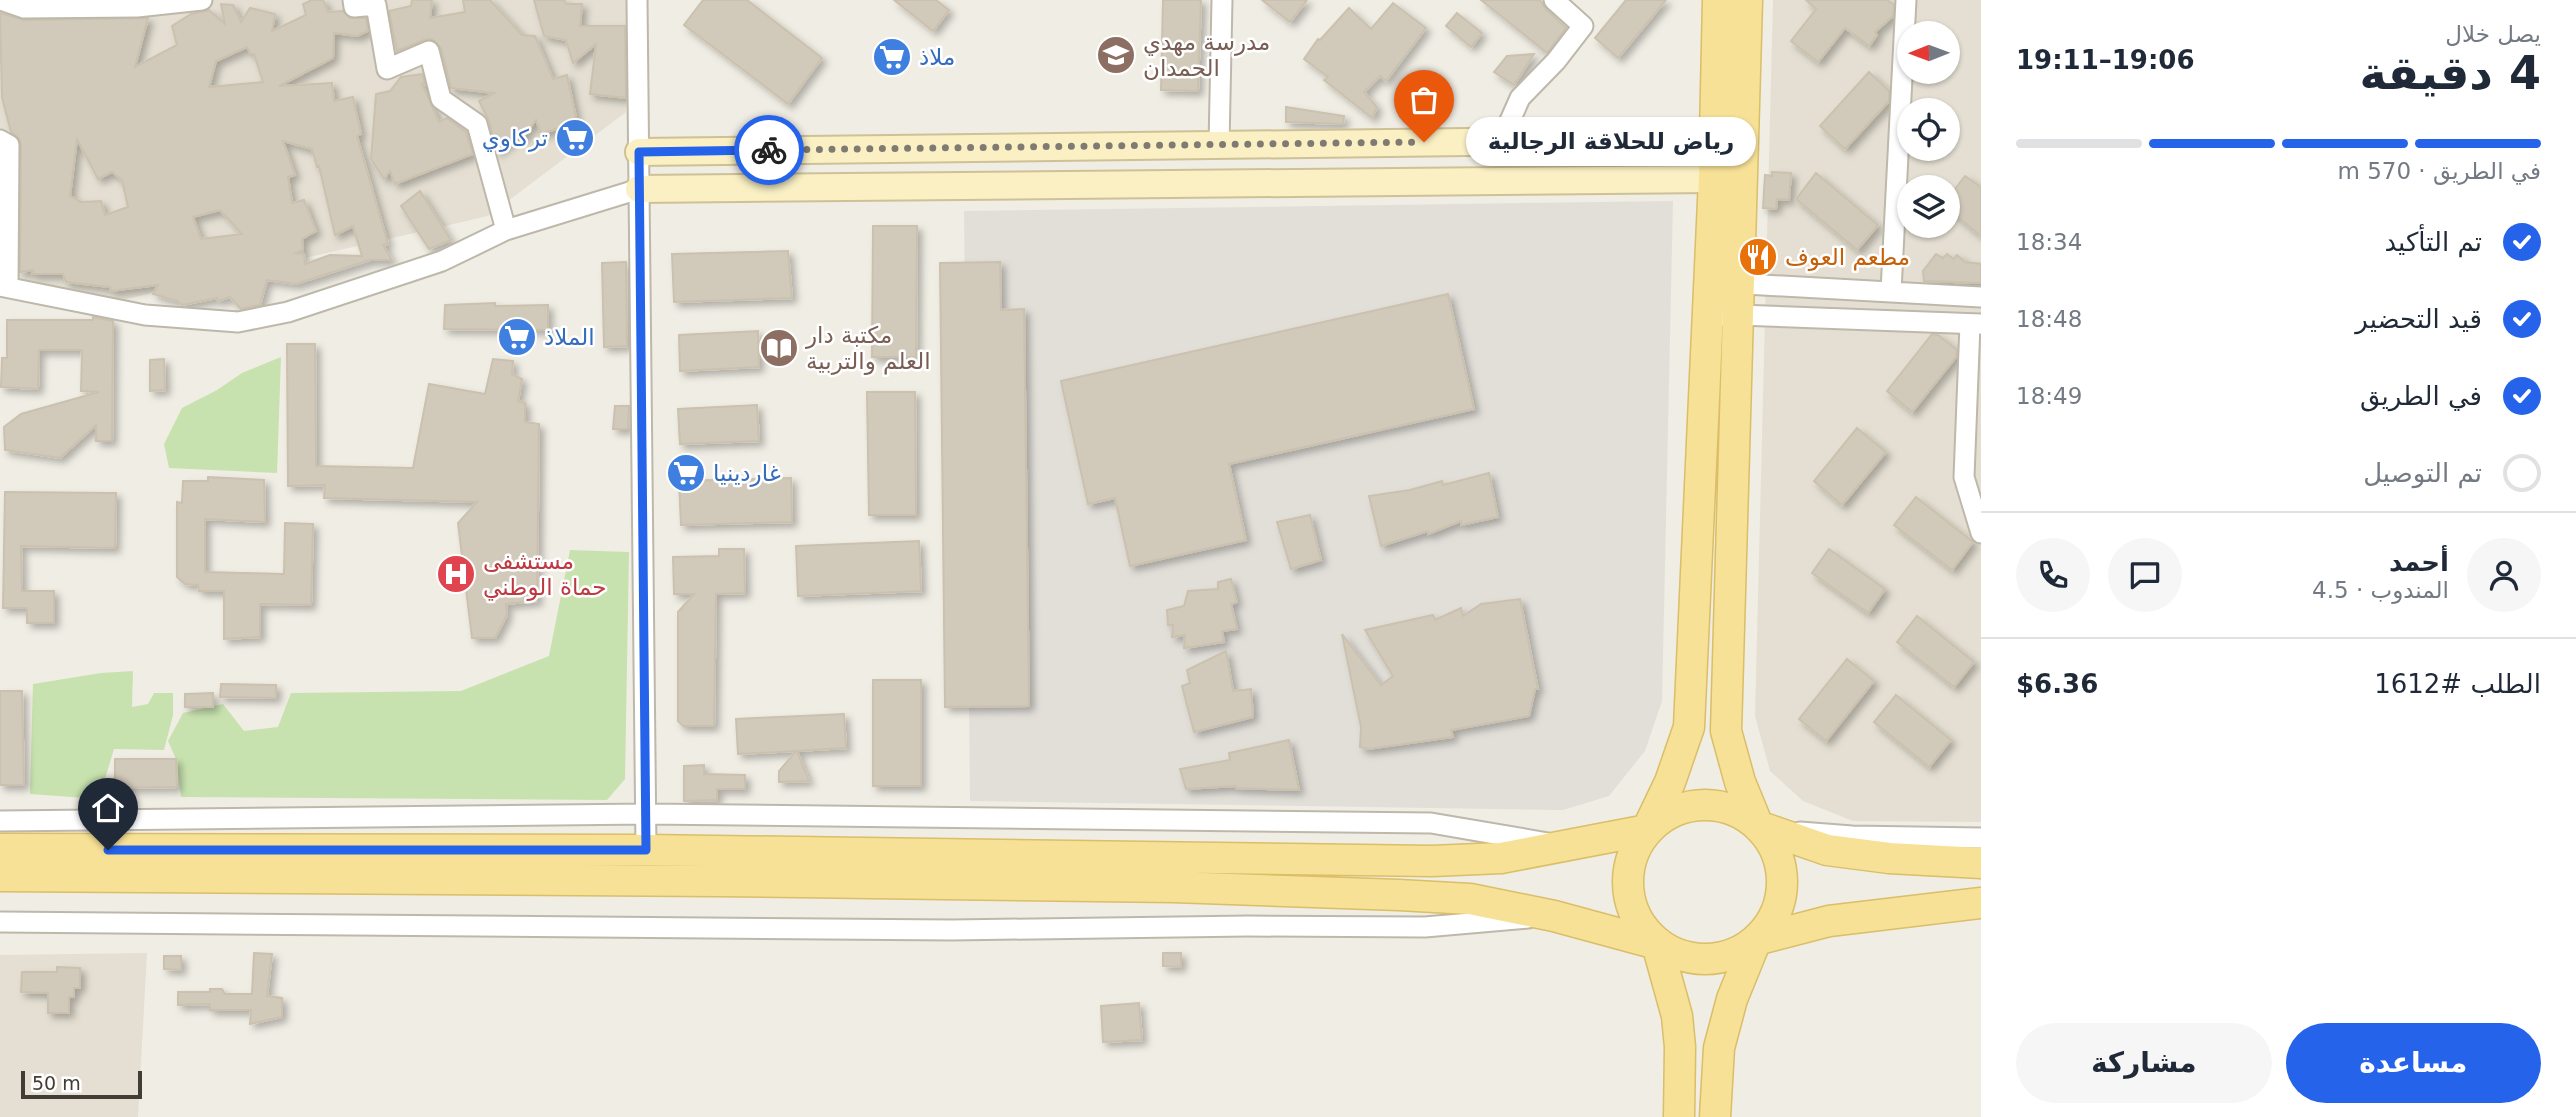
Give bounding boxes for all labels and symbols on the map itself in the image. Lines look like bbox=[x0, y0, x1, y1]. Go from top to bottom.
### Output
north arrow bbox=[1897, 21, 1960, 84]
place label: مدرسة مهدي الحمدان bbox=[1143, 29, 1270, 81]
school or university icon: مدرسة مهدي الحمدان bbox=[1095, 34, 1137, 76]
supermarket icon: ملاذ bbox=[871, 36, 913, 78]
place label: ملاذ bbox=[919, 44, 955, 70]
pin bbox=[1394, 70, 1454, 142]
courier bbox=[734, 115, 804, 185]
supermarket icon: تركاوي bbox=[554, 117, 596, 159]
callout: رياض للحلاقة الرجالية bbox=[1466, 118, 1756, 166]
place label: تركاوي bbox=[482, 125, 548, 152]
restaurant icon: مطعم العوف bbox=[1737, 236, 1779, 278]
place label: مطعم العوف bbox=[1785, 244, 1910, 271]
supermarket icon: الملاذ bbox=[496, 316, 538, 358]
place label: مكتبة دار العلم والتربية bbox=[805, 322, 931, 375]
place label: الملاذ bbox=[544, 324, 595, 350]
library icon: مكتبة دار العلم والتربية bbox=[758, 327, 800, 369]
supermarket icon: غاردينيا bbox=[665, 452, 707, 494]
place label: غاردينيا bbox=[713, 460, 781, 487]
place label: مستشفى حماة الوطني bbox=[483, 548, 607, 601]
hospital icon: مستشفى حماة الوطني bbox=[435, 553, 477, 595]
pin bbox=[78, 778, 138, 850]
scale bar bbox=[21, 1068, 142, 1100]

